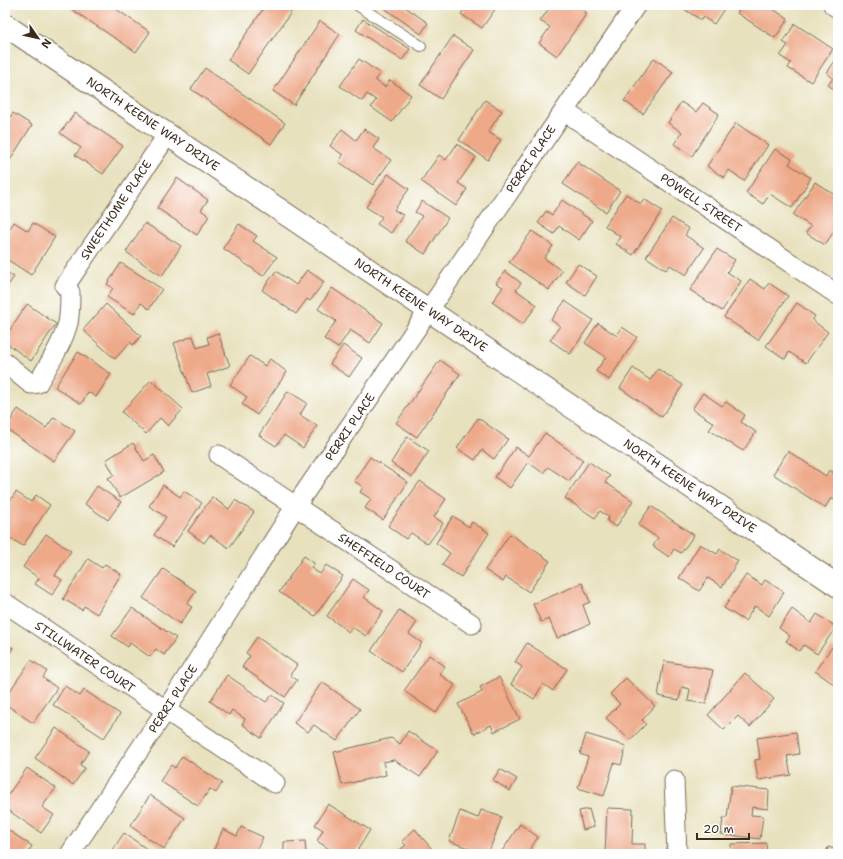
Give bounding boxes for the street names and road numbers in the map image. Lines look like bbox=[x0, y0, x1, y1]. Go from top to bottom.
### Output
street label: NORTH KEENE WAY DRIVE bbox=[83, 73, 223, 175]
street label: PERRI PLACE bbox=[502, 122, 560, 196]
street label: SWEETHOME PLACE bbox=[77, 157, 155, 263]
street label: POWELL STREET bbox=[657, 170, 745, 237]
street label: NORTH KEENE WAY DRIVE bbox=[351, 254, 491, 356]
street label: PERRI PLACE bbox=[321, 390, 379, 464]
street label: NORTH KEENE WAY DRIVE bbox=[620, 435, 760, 537]
street label: SHEFFIELD COURT bbox=[335, 529, 433, 603]
street label: STILLWATER COURT bbox=[32, 618, 139, 697]
street label: PERRI PLACE bbox=[145, 662, 201, 736]

